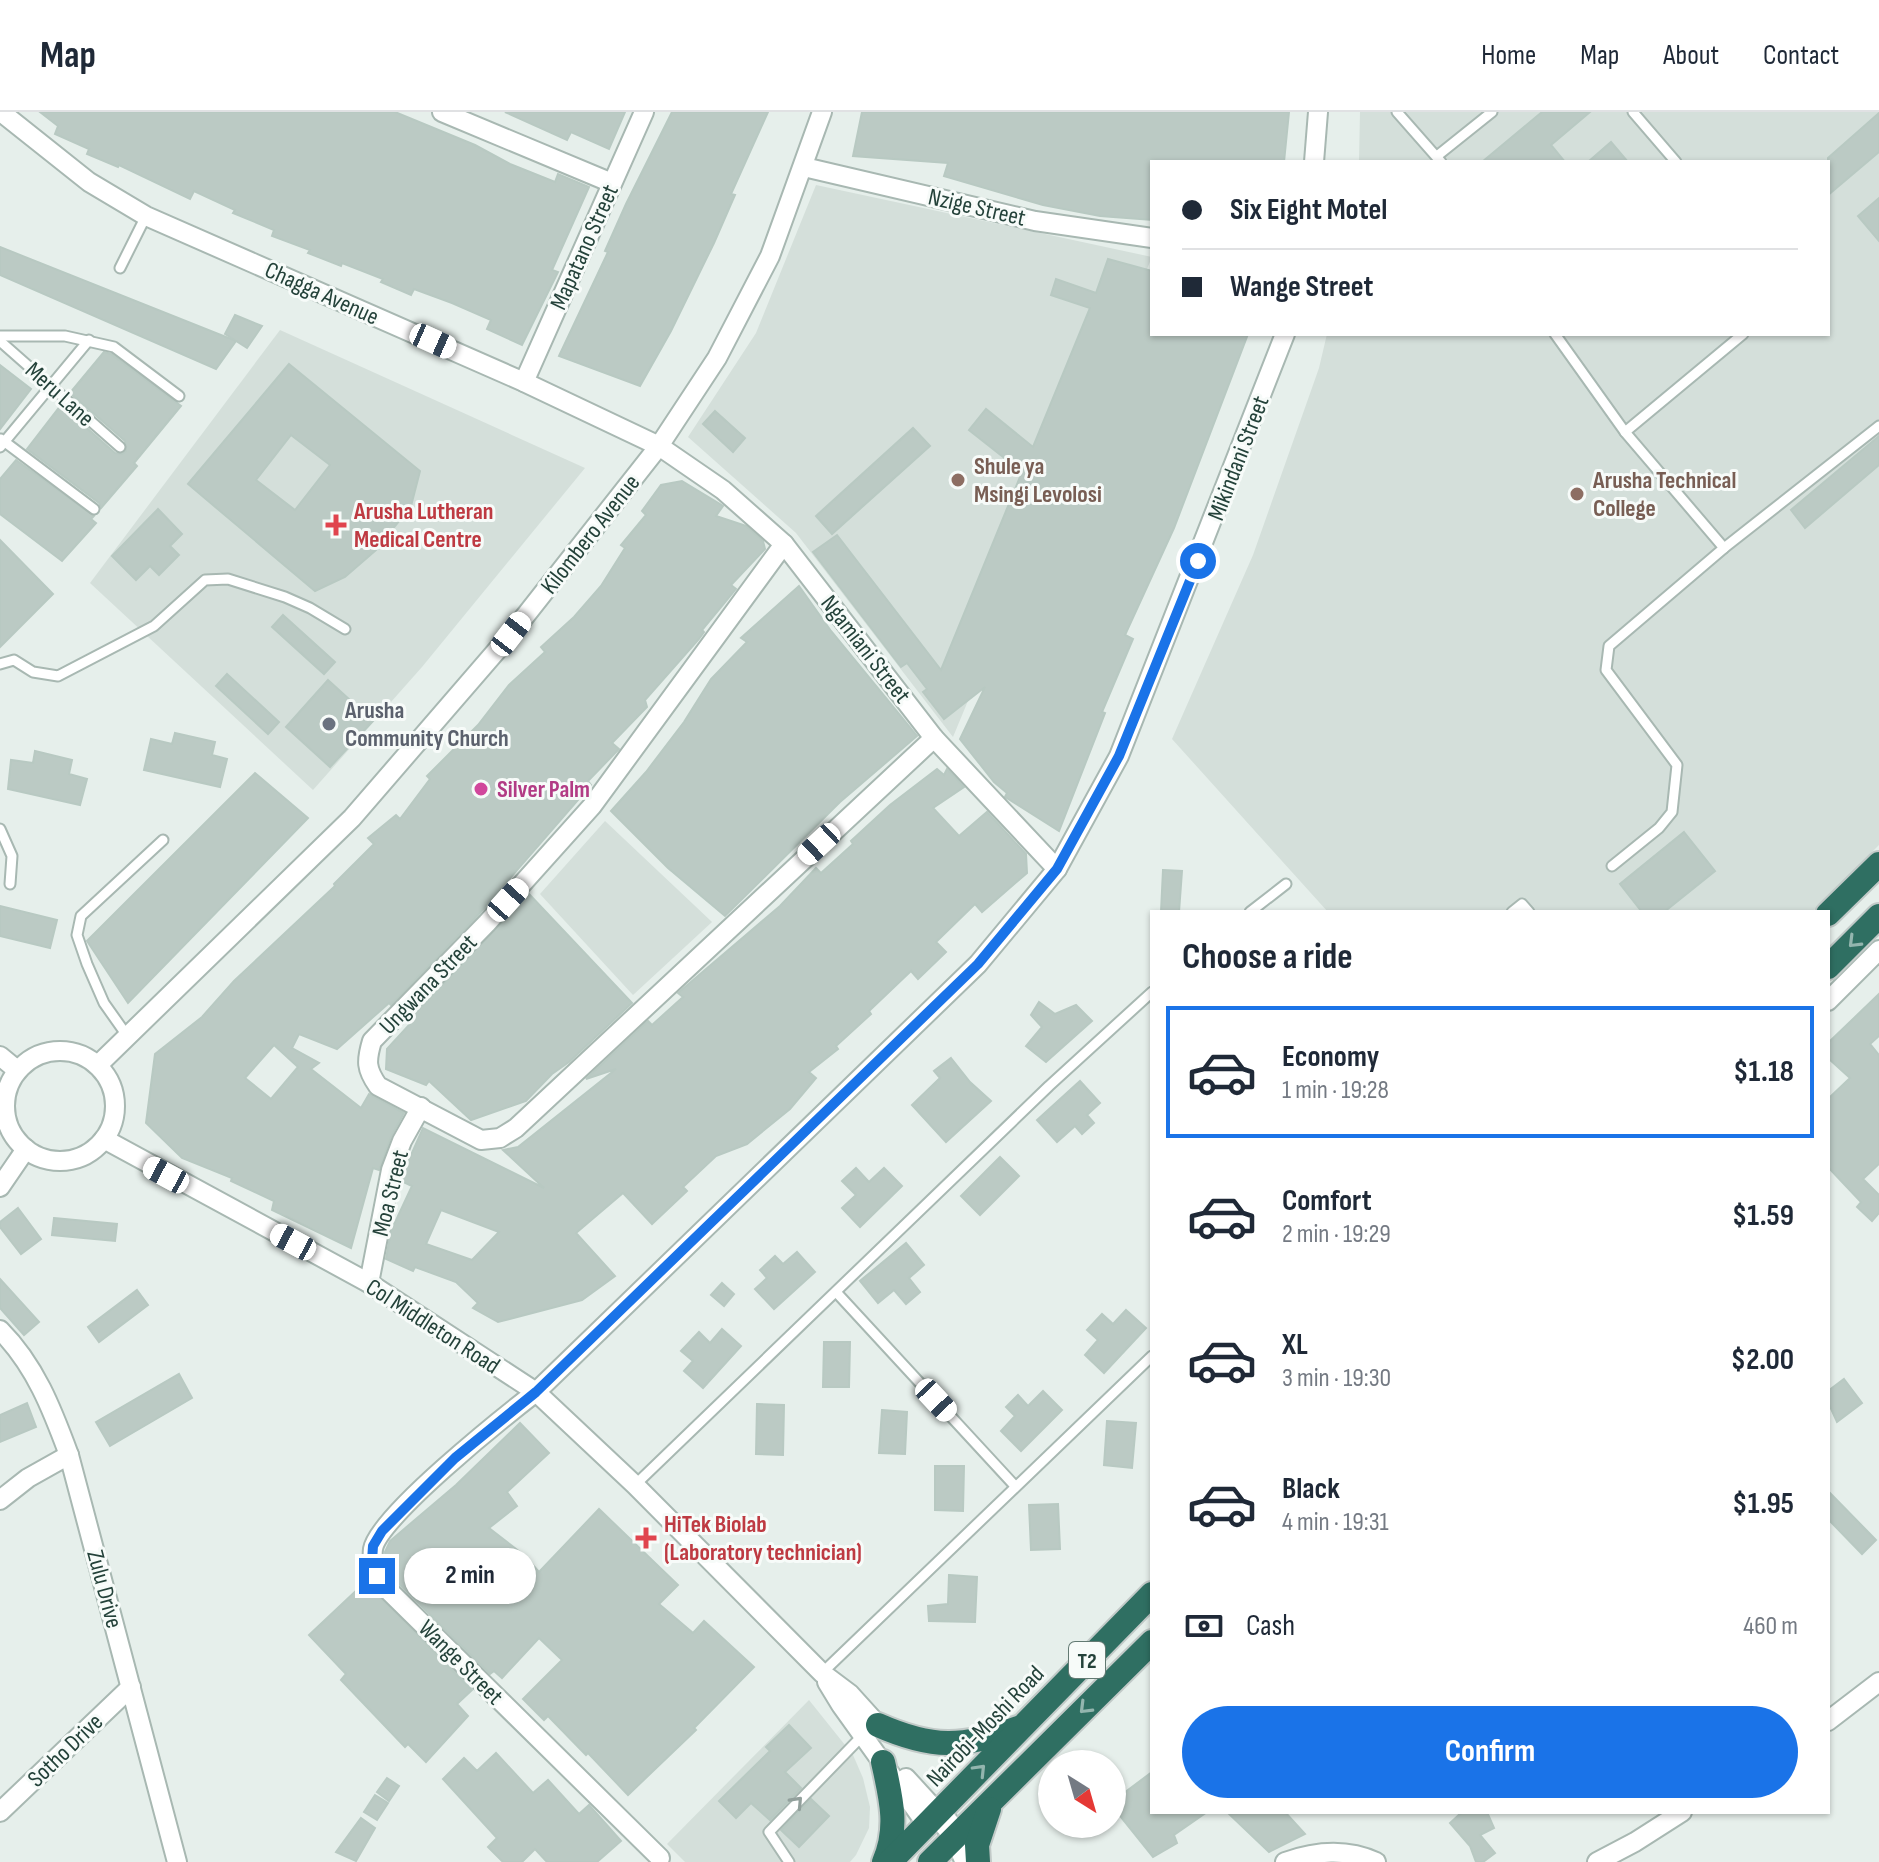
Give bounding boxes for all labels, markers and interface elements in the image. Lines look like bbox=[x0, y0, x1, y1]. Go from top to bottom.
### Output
text: Map bbox=[40, 33, 96, 78]
text: Home bbox=[1481, 39, 1536, 72]
text: Map bbox=[1580, 39, 1619, 72]
text: About bbox=[1663, 39, 1719, 72]
text: Contact bbox=[1763, 39, 1839, 72]
street label: Mapatano Street bbox=[544, 180, 625, 314]
street label: Nzige Street bbox=[925, 182, 1028, 233]
text: Six Eight Motel bbox=[1230, 192, 1387, 228]
street label: Chagga Avenue bbox=[260, 255, 383, 331]
text: Wange Street bbox=[1230, 269, 1373, 305]
car bbox=[406, 320, 460, 362]
street label: Meru Lane bbox=[19, 356, 100, 433]
street label: Mikindani Street bbox=[1201, 392, 1275, 525]
place label: Shule ya Msingi Levolosi bbox=[974, 452, 1102, 509]
place label: Arusha Technical College bbox=[1592, 466, 1736, 523]
street label: Kilombero Avenue bbox=[535, 469, 646, 600]
marker: Shule ya Msingi Levolosi bbox=[949, 471, 967, 489]
marker: Arusha Technical College bbox=[1568, 485, 1586, 503]
place label: Arusha Lutheran Medical Centre bbox=[353, 497, 493, 554]
marker: Arusha Lutheran Medical Centre bbox=[325, 514, 347, 536]
route start bbox=[1180, 543, 1216, 579]
street label: Ngamiani Street bbox=[814, 590, 917, 709]
car bbox=[487, 608, 535, 660]
place label: Arusha Community Church bbox=[344, 696, 509, 753]
marker: Arusha Community Church bbox=[320, 715, 338, 733]
place label: Silver Palm bbox=[497, 775, 590, 804]
marker: Silver Palm bbox=[472, 780, 490, 798]
car bbox=[793, 819, 845, 869]
car bbox=[483, 874, 533, 926]
street label: Ungwana Street bbox=[374, 928, 483, 1040]
one-way arrow bbox=[1848, 933, 1863, 947]
text: Choose a ride bbox=[1182, 936, 1353, 979]
icon: car bbox=[1186, 1036, 1258, 1108]
text: Economy bbox=[1282, 1039, 1379, 1075]
text: $1.18 bbox=[1733, 1054, 1794, 1090]
text: 1 min · 19:28 bbox=[1282, 1075, 1389, 1106]
street label: Moa Street bbox=[366, 1147, 415, 1239]
car bbox=[139, 1153, 193, 1197]
icon: car bbox=[1186, 1180, 1258, 1252]
text: Comfort bbox=[1282, 1183, 1372, 1219]
text: $1.59 bbox=[1732, 1198, 1794, 1234]
text: 2 min · 19:29 bbox=[1282, 1219, 1391, 1250]
car bbox=[266, 1220, 320, 1264]
street label: Col Middleton Road bbox=[360, 1272, 505, 1380]
icon: car bbox=[1186, 1324, 1258, 1396]
text: XL bbox=[1282, 1327, 1308, 1363]
text: $2.00 bbox=[1731, 1342, 1794, 1378]
text: 3 min · 19:30 bbox=[1282, 1363, 1391, 1394]
car bbox=[911, 1374, 961, 1426]
icon: car bbox=[1186, 1468, 1258, 1540]
text: Black bbox=[1282, 1471, 1340, 1507]
text: $1.95 bbox=[1732, 1486, 1794, 1522]
text: 4 min · 19:31 bbox=[1282, 1507, 1389, 1538]
place label: HiTek Biolab (Laboratory technician) bbox=[664, 1510, 862, 1567]
marker: HiTek Biolab (Laboratory technician) bbox=[635, 1527, 657, 1549]
street label: Zulu Drive bbox=[80, 1547, 129, 1631]
callout: 2 min bbox=[405, 1548, 537, 1604]
route end bbox=[359, 1558, 395, 1594]
text: 2 min bbox=[445, 1560, 495, 1591]
icon: cash bbox=[1182, 1604, 1226, 1648]
text: Cash bbox=[1246, 1608, 1295, 1644]
text: 460 m bbox=[1743, 1611, 1798, 1642]
street label: Wange Street bbox=[412, 1614, 509, 1711]
road number: T2 bbox=[1069, 1642, 1105, 1678]
street label: Nairobi-Moshi Road bbox=[920, 1660, 1050, 1793]
one-way arrow bbox=[1080, 1699, 1094, 1714]
button: Confirm bbox=[1182, 1706, 1798, 1798]
street label: Sotho Drive bbox=[22, 1707, 109, 1793]
north arrow bbox=[1038, 1750, 1126, 1838]
map controls bbox=[1038, 1750, 1126, 1838]
one-way arrow bbox=[971, 1765, 986, 1779]
one-way arrow bbox=[787, 1796, 801, 1811]

